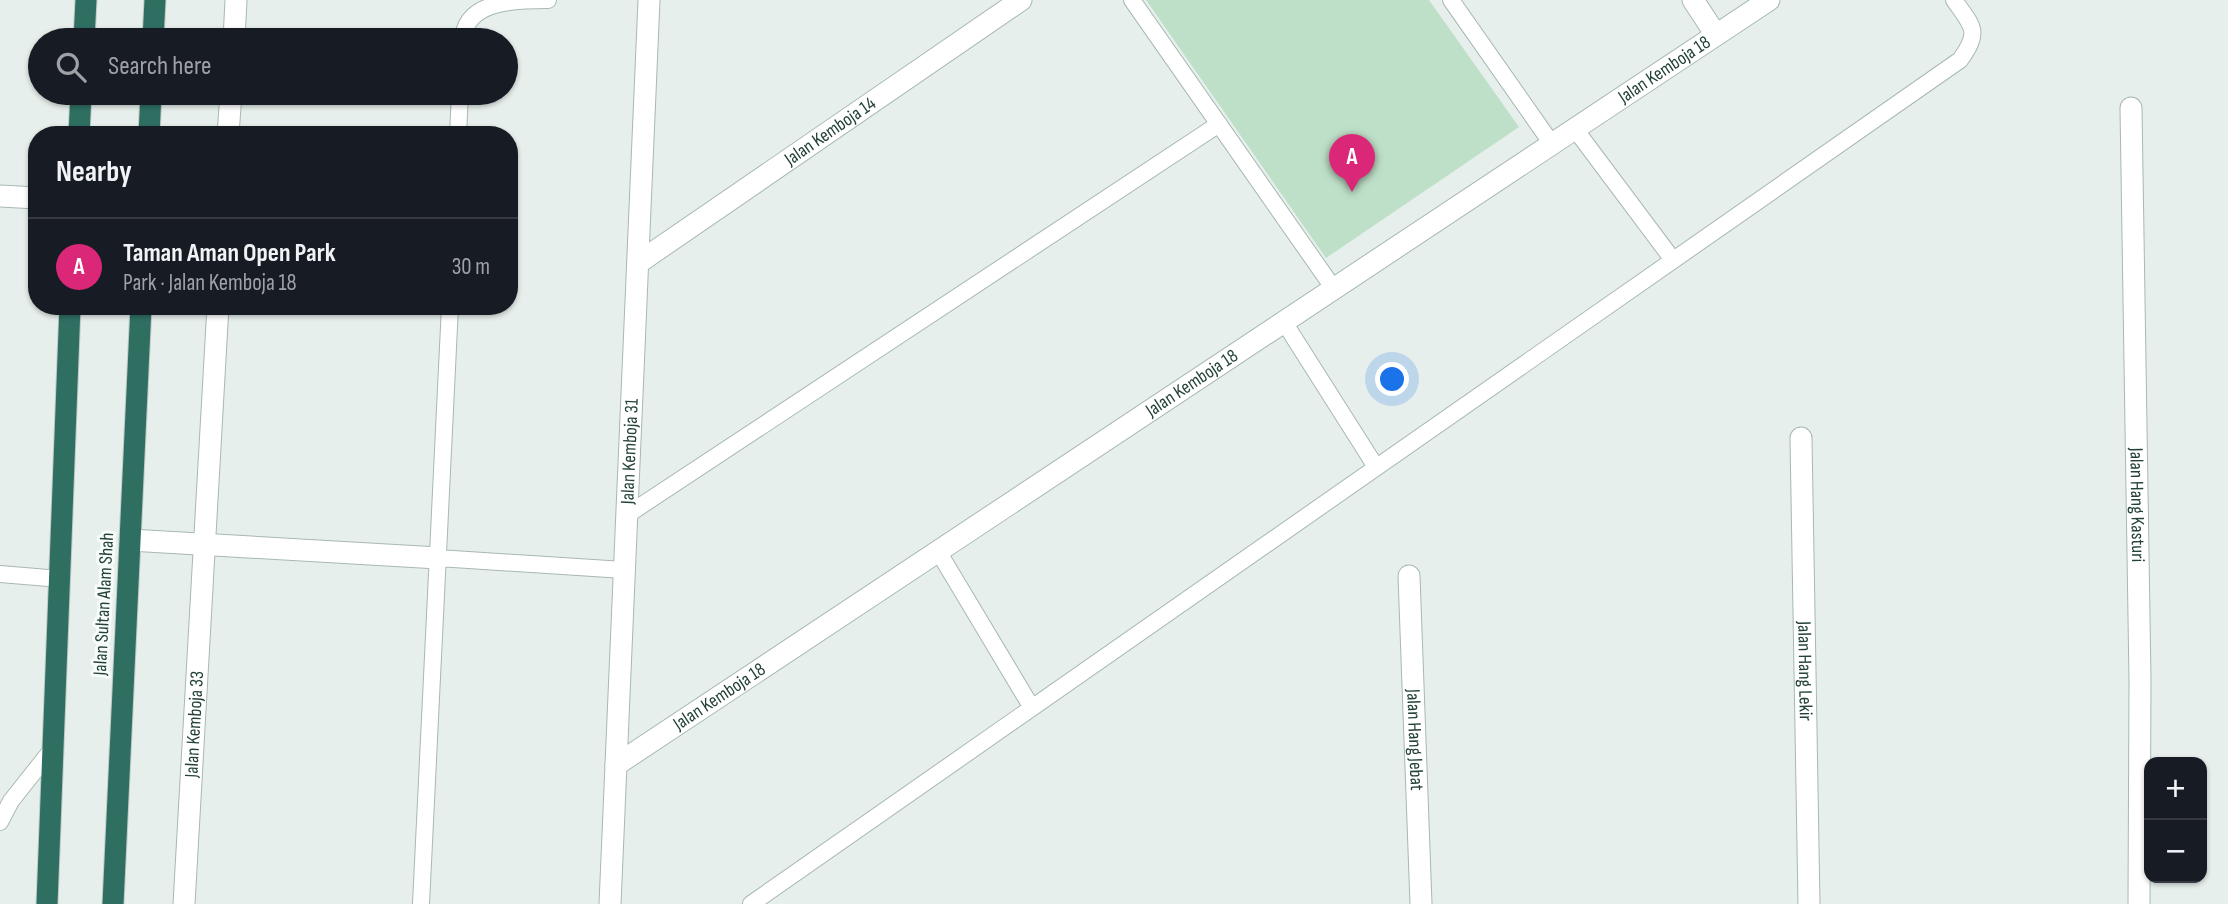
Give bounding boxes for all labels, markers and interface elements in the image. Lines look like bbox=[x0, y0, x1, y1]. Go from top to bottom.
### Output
search box bbox=[28, 28, 518, 105]
street label: Jalan Kemboja 18 bbox=[1613, 31, 1715, 109]
icon: search bbox=[52, 48, 90, 86]
text: Search here bbox=[108, 51, 211, 82]
street label: Jalan Kemboja 14 bbox=[779, 92, 880, 171]
pin: A bbox=[1329, 134, 1375, 192]
text: Nearby bbox=[56, 154, 132, 190]
text: Taman Aman Open Park bbox=[123, 238, 336, 269]
text: A bbox=[74, 253, 84, 281]
text: 30 m bbox=[452, 253, 490, 281]
text: Park · Jalan Kemboja 18 bbox=[123, 269, 297, 297]
street label: Jalan Kemboja 18 bbox=[1140, 344, 1242, 422]
your location bbox=[1375, 362, 1409, 396]
street label: Jalan Kemboja 31 bbox=[616, 398, 643, 506]
street label: Jalan Hang Kasturi bbox=[2125, 447, 2150, 562]
street label: Jalan Sultan Alam Shah bbox=[89, 532, 119, 677]
street label: Jalan Hang Lekir bbox=[1793, 620, 1817, 722]
street label: Jalan Kemboja 18 bbox=[668, 658, 770, 736]
street label: Jalan Kemboja 33 bbox=[180, 670, 209, 779]
street label: Jalan Hang Jebat bbox=[1402, 688, 1428, 791]
map controls bbox=[2144, 757, 2207, 883]
button: + bbox=[2144, 757, 2207, 820]
button: − bbox=[2144, 820, 2207, 883]

